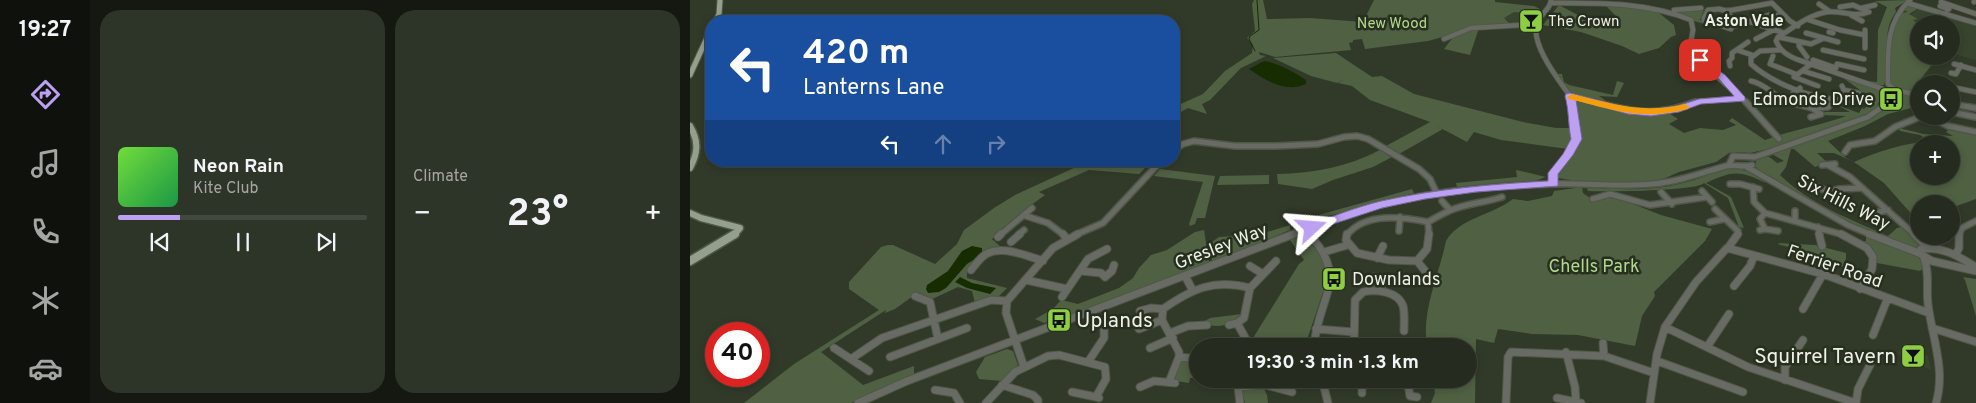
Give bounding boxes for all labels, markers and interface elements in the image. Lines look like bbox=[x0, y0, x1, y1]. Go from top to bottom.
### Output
bar icon: The Crown bbox=[1518, 8, 1544, 34]
district label: Aston Vale bbox=[1704, 12, 1784, 32]
place label: The Crown bbox=[1548, 13, 1620, 32]
park label: New Wood bbox=[1357, 15, 1427, 34]
map controls bbox=[1910, 15, 1960, 245]
button: sound bbox=[1910, 15, 1960, 65]
text: 19:27 bbox=[19, 17, 71, 44]
text: 420 m bbox=[803, 32, 909, 76]
icon: left bbox=[720, 35, 785, 100]
pin bbox=[1679, 39, 1721, 81]
icon: arrive bbox=[1686, 46, 1714, 74]
text: Lanterns Lane bbox=[803, 75, 944, 102]
button: search bbox=[1910, 75, 1960, 125]
icon: directions bbox=[28, 77, 63, 112]
bus stop icon: Edmonds Drive bbox=[1878, 86, 1904, 112]
place label: Edmonds Drive bbox=[1752, 89, 1874, 112]
icon: left bbox=[876, 130, 904, 158]
icon: ahead bbox=[929, 130, 957, 158]
icon: right bbox=[982, 130, 1010, 158]
button: + bbox=[1910, 135, 1960, 185]
icon: music bbox=[28, 146, 63, 181]
text: Neon Rain bbox=[193, 155, 284, 179]
text: Climate bbox=[413, 167, 468, 187]
street label: Six Hills Way bbox=[1793, 170, 1894, 237]
text: Kite Club bbox=[193, 179, 258, 199]
text: 23° bbox=[507, 191, 568, 240]
button: − bbox=[1910, 195, 1960, 245]
text: − bbox=[413, 197, 431, 233]
text: + bbox=[644, 197, 662, 233]
position arrow bbox=[1285, 201, 1337, 253]
icon: phone bbox=[28, 214, 63, 249]
street label: Gresley Way bbox=[1172, 219, 1271, 276]
icon: previous bbox=[146, 228, 174, 256]
icon: pause bbox=[229, 228, 257, 256]
icon: next bbox=[312, 228, 340, 256]
street label: Ferrier Road bbox=[1784, 240, 1885, 295]
park label: Chells Park bbox=[1549, 256, 1640, 279]
bus stop icon: Downlands bbox=[1321, 266, 1347, 292]
place label: Downlands bbox=[1352, 269, 1440, 292]
icon: climate bbox=[28, 283, 63, 318]
bus stop icon: Uplands bbox=[1046, 307, 1072, 333]
place label: Uplands bbox=[1076, 308, 1153, 335]
speed limit sign: 40 bbox=[705, 322, 770, 387]
bar icon: Squirrel Tavern bbox=[1900, 343, 1926, 369]
place label: Squirrel Tavern bbox=[1754, 344, 1896, 371]
icon: car bbox=[28, 351, 63, 386]
text: 19:30 · 3 min · 1.3 km bbox=[1247, 351, 1419, 375]

